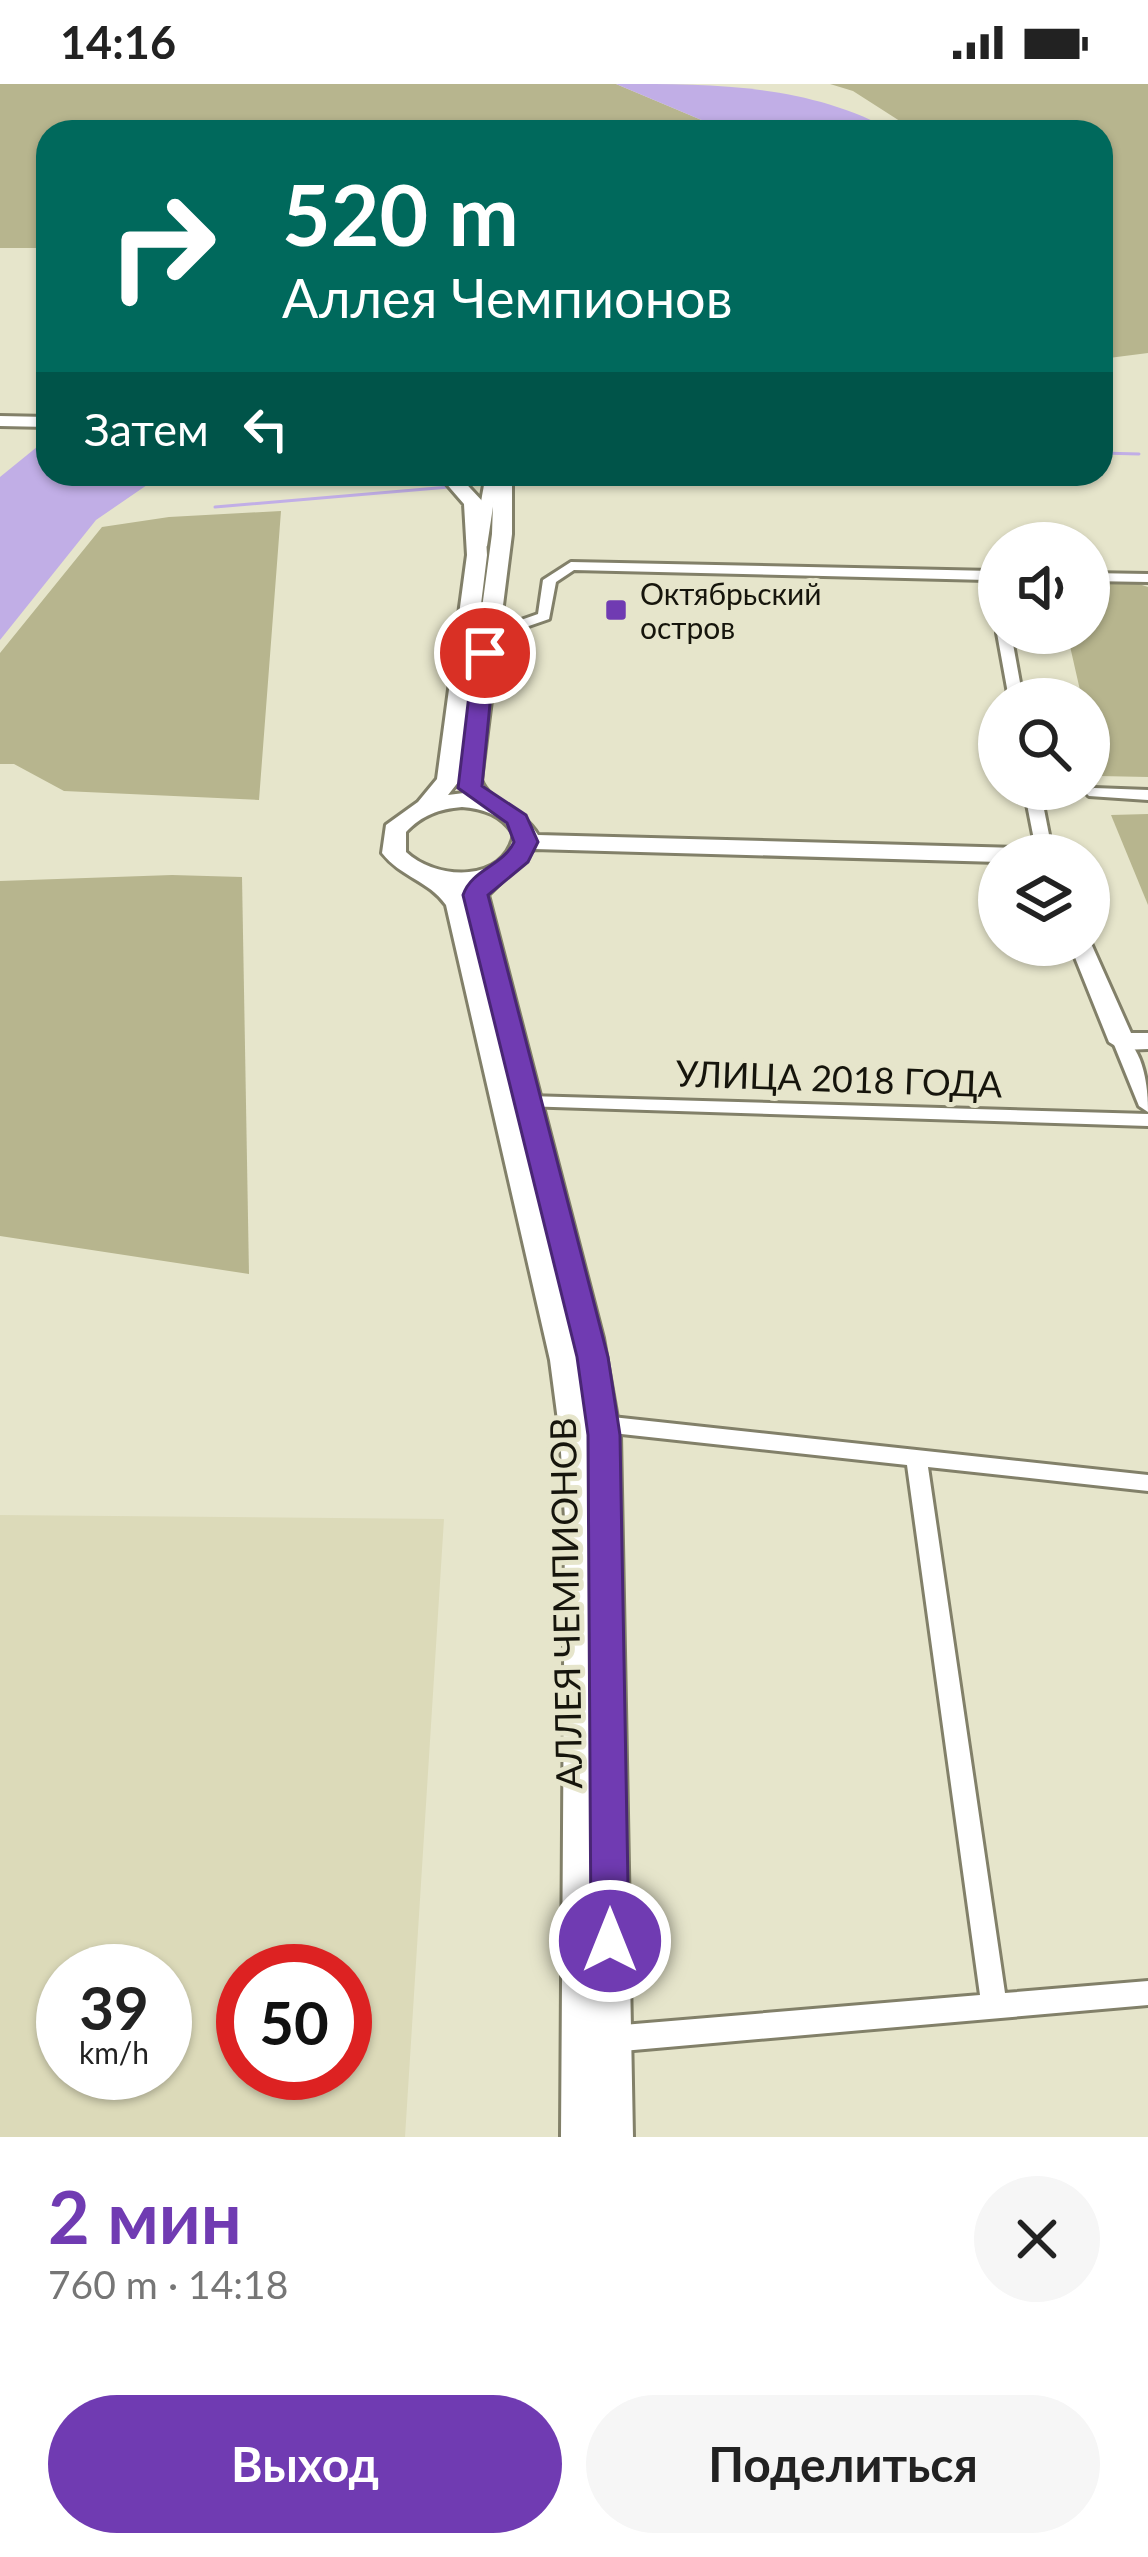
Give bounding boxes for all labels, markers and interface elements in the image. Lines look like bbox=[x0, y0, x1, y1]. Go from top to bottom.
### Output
text: 14:16 bbox=[60, 15, 176, 69]
text: 520 m bbox=[282, 163, 519, 264]
icon: right bbox=[84, 168, 240, 324]
text: Аллея Чемпионов bbox=[282, 265, 732, 330]
icon: left bbox=[233, 396, 299, 462]
text: Затем bbox=[84, 402, 209, 456]
map controls bbox=[978, 522, 1110, 966]
button: sound bbox=[978, 522, 1110, 654]
place label: Октябрьский остров bbox=[640, 575, 822, 645]
marker: Октябрьский остров bbox=[603, 597, 629, 623]
pin bbox=[434, 602, 536, 704]
icon: arrive bbox=[452, 620, 518, 686]
button: search bbox=[978, 678, 1110, 810]
button: layers bbox=[978, 834, 1110, 966]
street label: УЛИЦА 2018 ГОДА bbox=[675, 1050, 1004, 1106]
street label: АЛЛЕЯ ЧЕМПИОНОВ bbox=[540, 1417, 590, 1789]
position arrow bbox=[547, 1878, 673, 2004]
speed limit sign: 50 bbox=[216, 1944, 372, 2100]
text: 39 bbox=[79, 1971, 149, 2043]
text: km/h bbox=[79, 2034, 149, 2070]
text: 2 мин bbox=[48, 2173, 242, 2259]
button: close bbox=[974, 2176, 1100, 2302]
text: 760 m · 14:18 bbox=[48, 2261, 288, 2307]
button: Выход bbox=[48, 2395, 562, 2533]
button: Поделиться bbox=[586, 2395, 1100, 2533]

